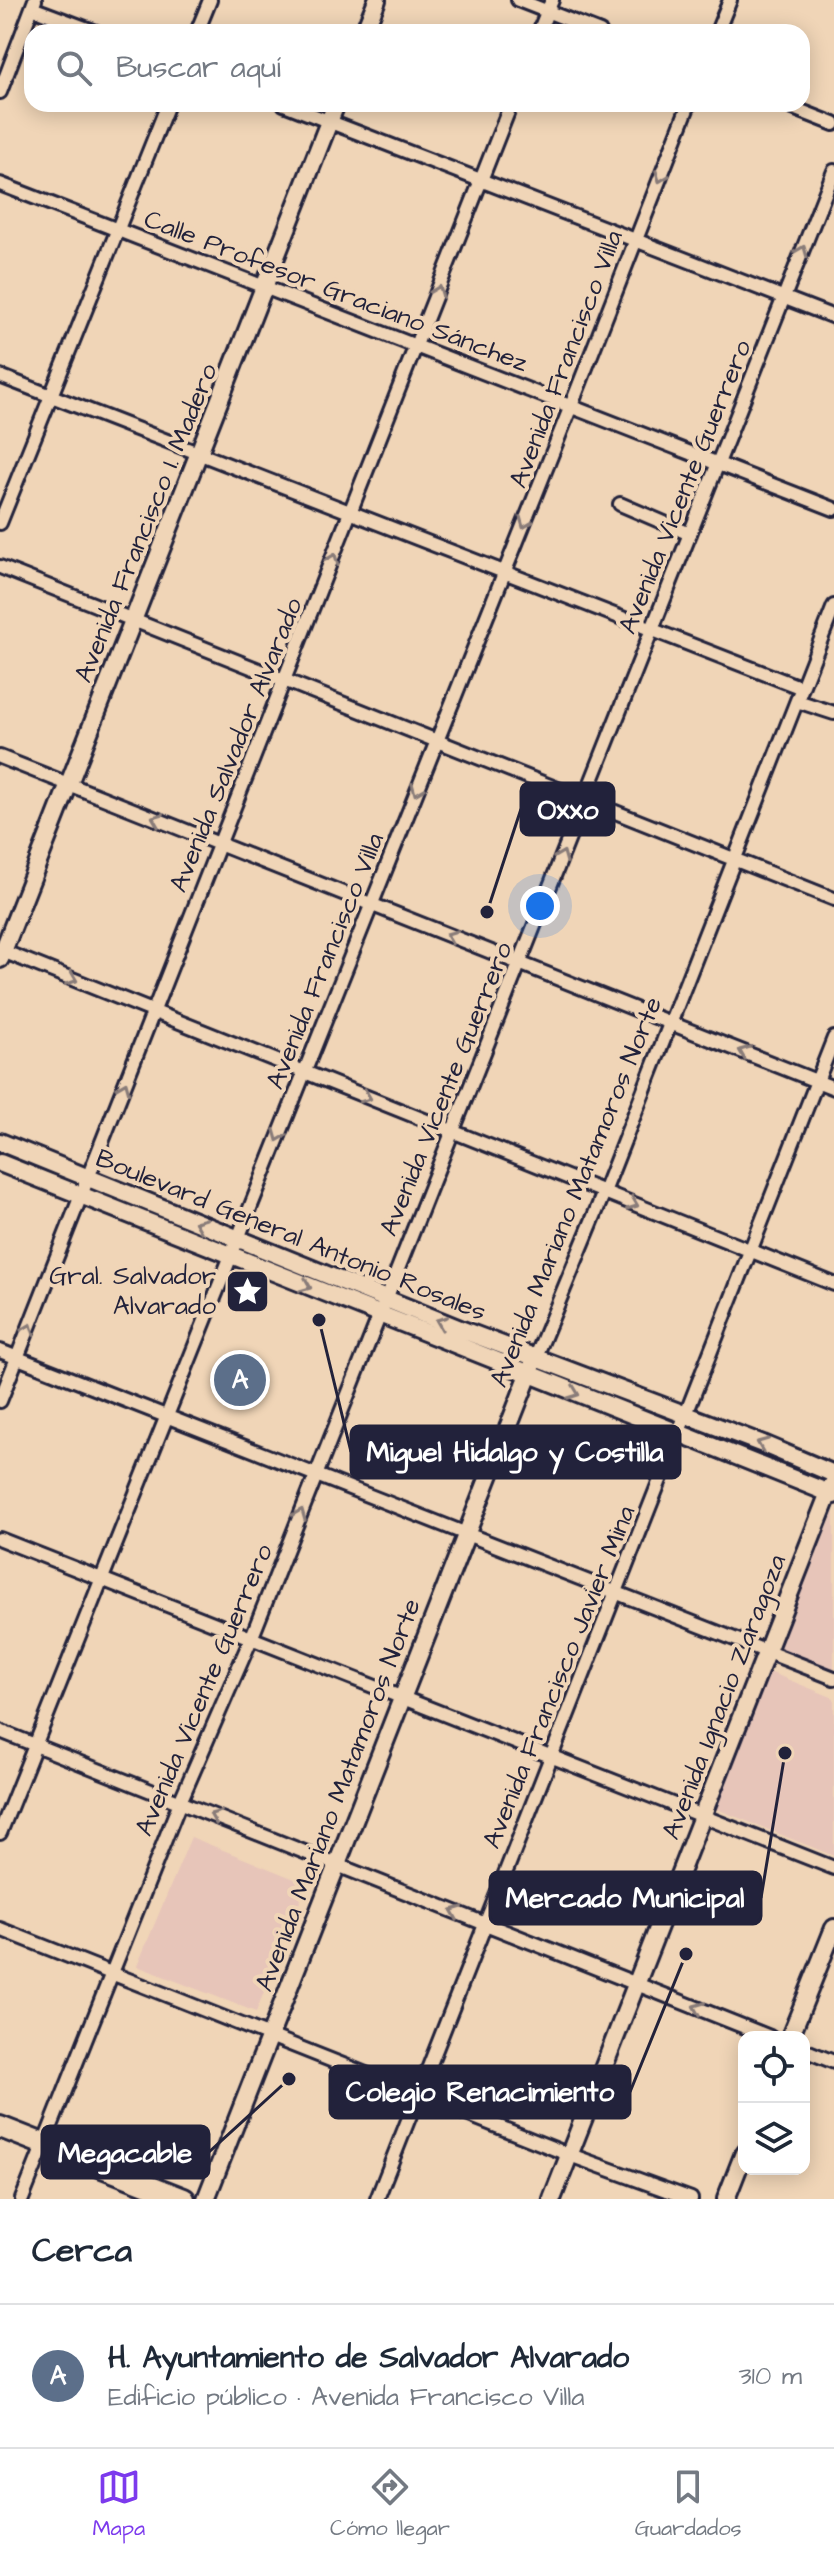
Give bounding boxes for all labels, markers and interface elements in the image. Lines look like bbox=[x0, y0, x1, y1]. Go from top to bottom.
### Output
search box bbox=[24, 24, 810, 112]
icon: search bbox=[52, 46, 96, 90]
text: Buscar aquí bbox=[116, 47, 281, 89]
one-way arrow bbox=[654, 169, 671, 183]
street label: Calle Profesor Graciano Sánchez bbox=[139, 201, 533, 381]
street label: Avenida Francisco Villa bbox=[500, 225, 632, 493]
one-way arrow bbox=[793, 245, 809, 259]
one-way arrow bbox=[428, 285, 445, 299]
street label: Avenida Vicente Guerrero bbox=[610, 334, 761, 639]
street label: Avenida Francisco I. Madero bbox=[65, 358, 227, 688]
one-way arrow bbox=[518, 515, 534, 529]
one-way arrow bbox=[323, 553, 340, 567]
street label: Avenida Salvador Alvarado bbox=[160, 592, 312, 898]
one-way arrow bbox=[411, 782, 427, 796]
callout: Oxxo bbox=[521, 783, 614, 835]
text: Oxxo bbox=[538, 791, 599, 830]
one-way arrow bbox=[151, 813, 165, 829]
street label: Avenida Francisco Villa bbox=[257, 828, 393, 1094]
one-way arrow bbox=[552, 850, 568, 864]
your location bbox=[520, 886, 560, 926]
one-way arrow bbox=[445, 929, 459, 946]
street label: Avenida Vicente Guerrero bbox=[371, 936, 522, 1241]
one-way arrow bbox=[64, 969, 78, 986]
street label: Avenida Mariano Matamoros Norte bbox=[481, 991, 671, 1393]
one-way arrow bbox=[738, 1045, 752, 1062]
one-way arrow bbox=[114, 1081, 131, 1095]
one-way arrow bbox=[358, 1087, 372, 1103]
one-way arrow bbox=[272, 1128, 289, 1142]
street label: Boulevard General Antonio Rosales bbox=[91, 1140, 491, 1330]
one-way arrow bbox=[625, 1194, 639, 1210]
one-way arrow bbox=[194, 1218, 208, 1234]
place label: Gral. Salvador Alvarado bbox=[49, 1258, 216, 1324]
place icon: Gral. Salvador Alvarado bbox=[223, 1267, 271, 1315]
one-way arrow bbox=[298, 1276, 312, 1293]
one-way arrow bbox=[435, 1315, 449, 1331]
one-way arrow bbox=[19, 1323, 35, 1337]
pin: A bbox=[214, 1350, 266, 1410]
one-way arrow bbox=[566, 1383, 580, 1399]
callout: Miguel Hidalgo y Costilla bbox=[351, 1426, 680, 1478]
text: Miguel Hidalgo y Costilla bbox=[366, 1433, 664, 1475]
one-way arrow bbox=[756, 1437, 770, 1454]
street label: Avenida Francisco Javier Mina bbox=[474, 1500, 644, 1854]
one-way arrow bbox=[290, 1508, 307, 1522]
street label: Avenida Vicente Guerrero bbox=[126, 1538, 282, 1841]
street label: Avenida Ignacio Zaragoza bbox=[653, 1549, 797, 1845]
street label: Avenida Mariano Matamoros Norte bbox=[246, 1593, 430, 1997]
one-way arrow bbox=[209, 1809, 223, 1826]
callout: Mercado Municipal bbox=[490, 1872, 761, 1924]
text: Mercado Municipal bbox=[506, 1879, 744, 1919]
one-way arrow bbox=[450, 1905, 464, 1922]
one-way arrow bbox=[692, 2001, 706, 2018]
map controls bbox=[738, 2031, 810, 2175]
button: locate bbox=[738, 2031, 810, 2103]
callout: Colegio Renacimiento bbox=[330, 2066, 630, 2118]
text: Colegio Renacimiento bbox=[346, 2073, 614, 2114]
button: layers bbox=[738, 2103, 810, 2175]
callout: Megacable bbox=[42, 2126, 209, 2178]
text: Megacable bbox=[58, 2134, 192, 2175]
text: Cerca bbox=[32, 2227, 132, 2275]
text: H. Ayuntamiento de Salvador Alvarado bbox=[108, 2337, 629, 2379]
text: A bbox=[50, 2358, 66, 2394]
text: 310 m bbox=[738, 2358, 802, 2394]
text: Edificio público · Avenida Francisco Villa bbox=[108, 2379, 585, 2415]
tab: Mapa bbox=[92, 2465, 145, 2544]
tab: Cómo llegar bbox=[330, 2465, 450, 2544]
tab: Guardados bbox=[635, 2465, 742, 2544]

